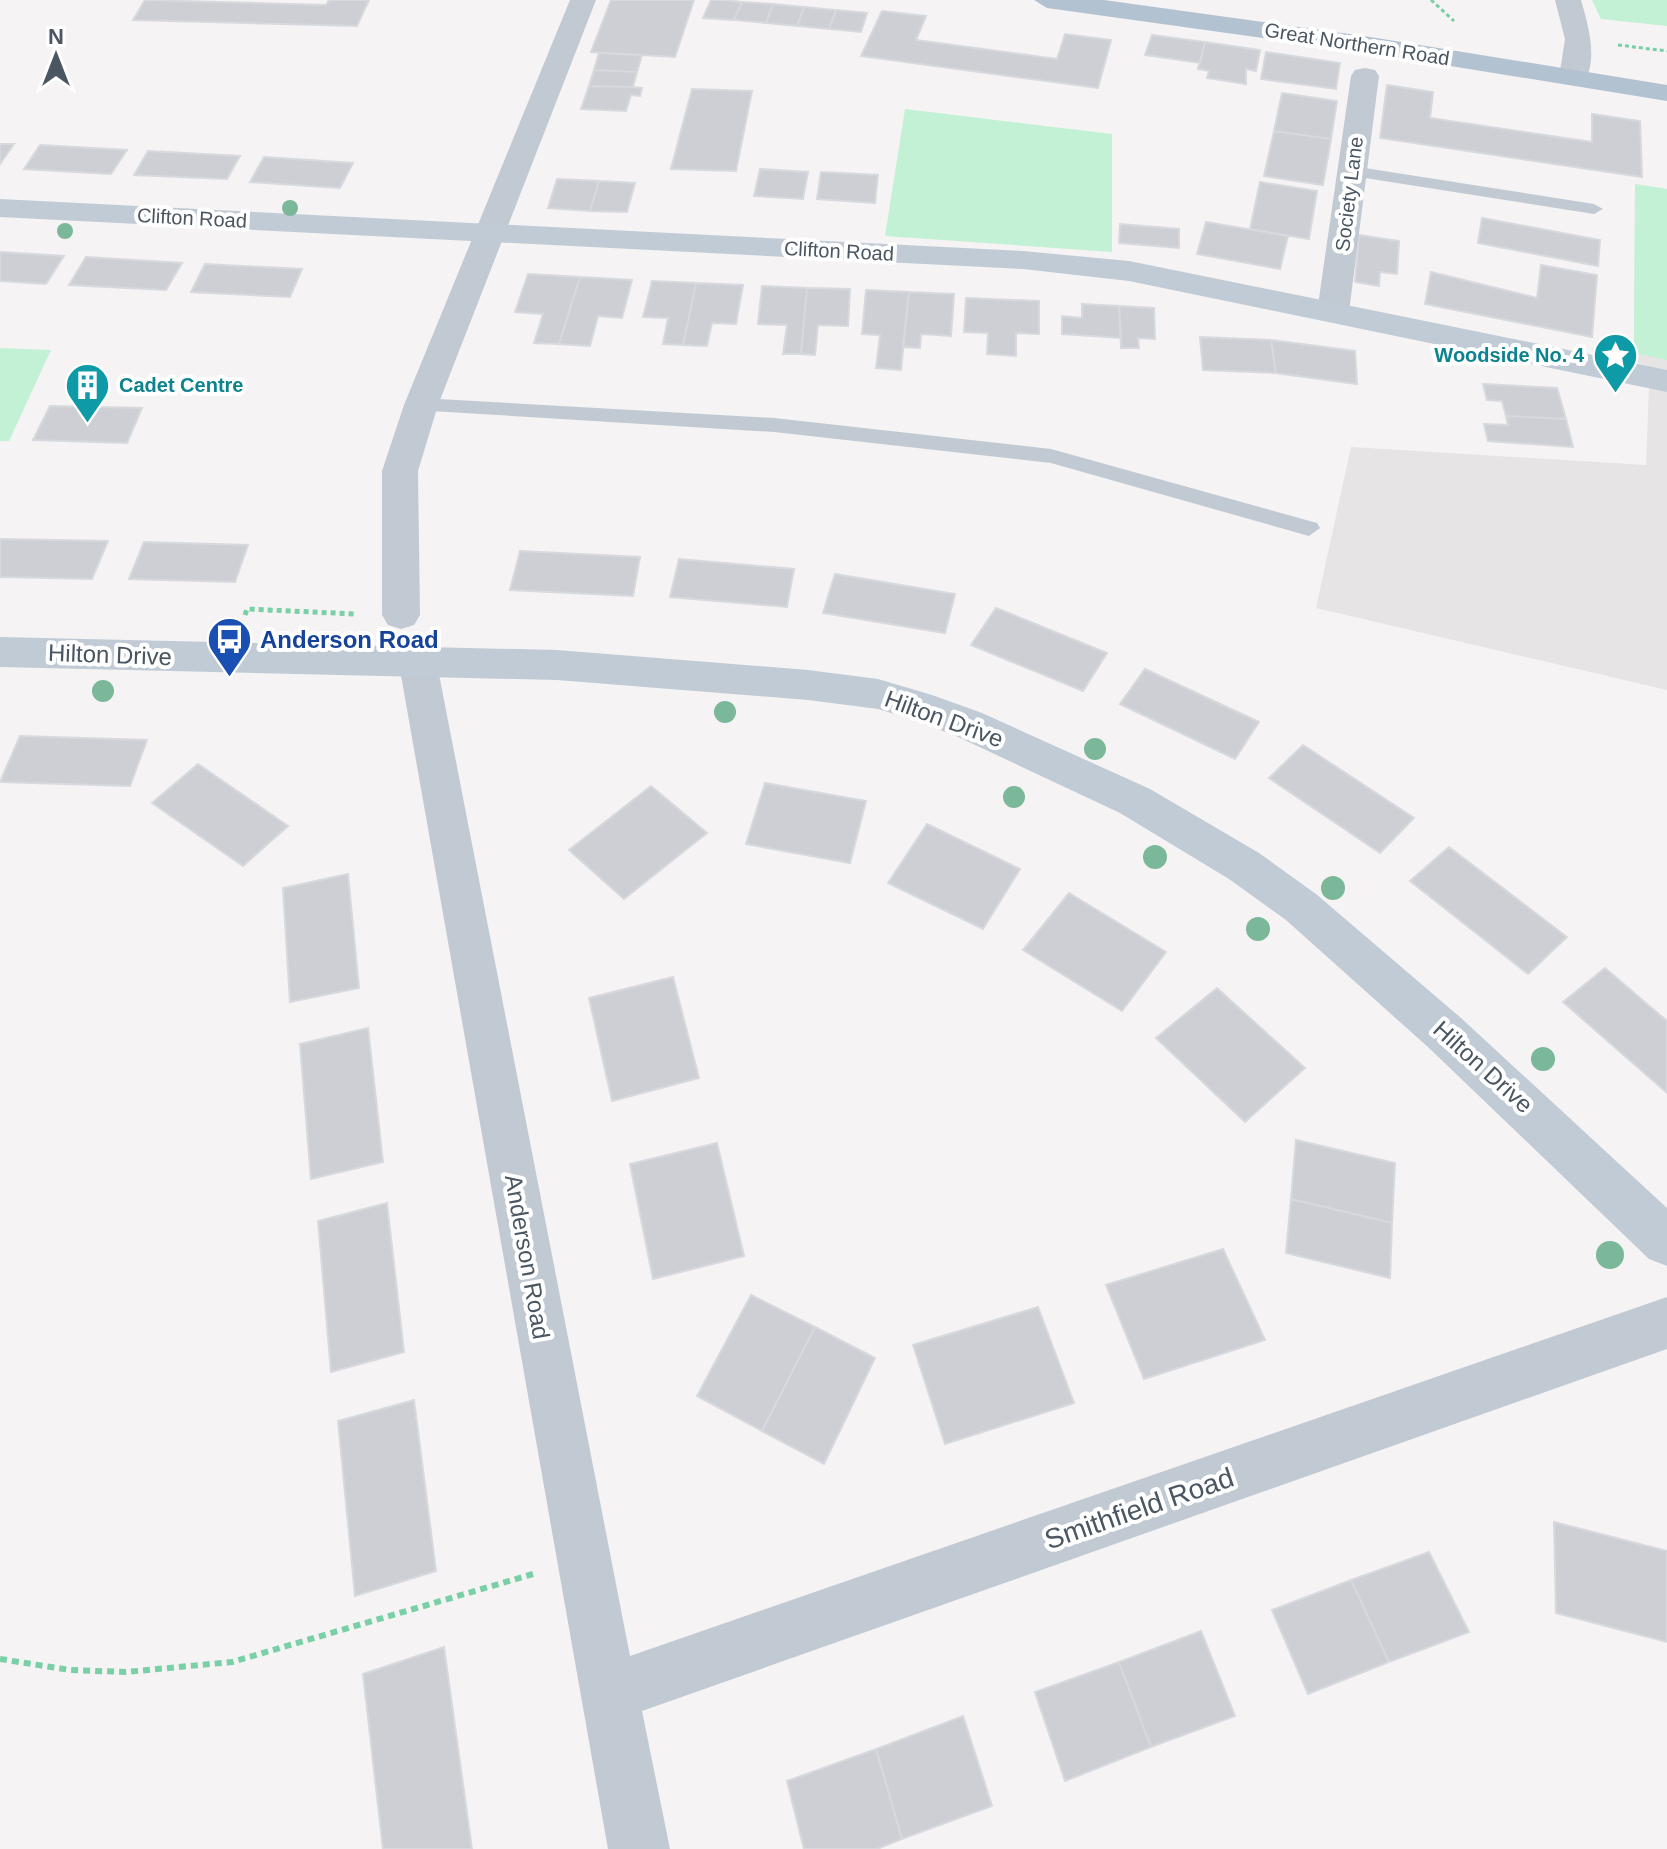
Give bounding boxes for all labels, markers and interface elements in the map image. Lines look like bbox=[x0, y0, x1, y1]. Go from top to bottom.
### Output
north arrow bbox=[16, 16, 96, 96]
street label: Great Northern Road bbox=[1263, 19, 1451, 69]
text: N bbox=[48, 24, 64, 49]
street label: Society Lane bbox=[1331, 135, 1367, 253]
street label: Clifton Road bbox=[136, 204, 248, 232]
street label: Clifton Road bbox=[783, 237, 895, 265]
place icon: Woodside No. 4 bbox=[1591, 331, 1639, 394]
place label: Woodside No. 4 bbox=[1434, 344, 1585, 366]
building icon: Cadet Centre bbox=[64, 361, 112, 424]
place label: Cadet Centre bbox=[119, 374, 243, 396]
bus stop icon: Anderson Road bbox=[205, 616, 253, 679]
place label: Anderson Road bbox=[260, 626, 439, 653]
street label: Hilton Drive bbox=[48, 639, 172, 670]
street label: Hilton Drive bbox=[881, 685, 1007, 752]
street label: Hilton Drive bbox=[1428, 1015, 1538, 1118]
street label: Anderson Road bbox=[500, 1172, 555, 1341]
street label: Smithfield Road bbox=[1041, 1462, 1238, 1555]

